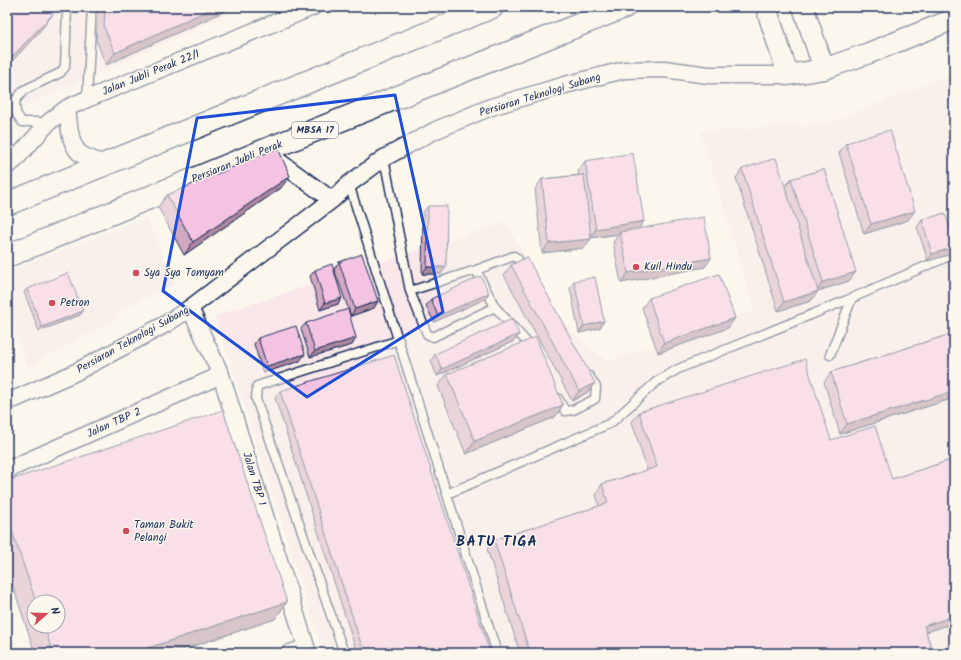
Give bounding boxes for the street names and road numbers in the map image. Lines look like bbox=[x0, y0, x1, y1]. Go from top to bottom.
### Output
street label: Jalan Jubli Perak 22/1 bbox=[100, 45, 202, 101]
street label: Persiaran Teknologi Subang bbox=[477, 68, 603, 122]
road number: MBSA 17 bbox=[292, 122, 338, 138]
street label: Persiaran Jubli Perak bbox=[189, 135, 286, 188]
street label: Persiaran Teknologi Subang bbox=[74, 302, 192, 378]
street label: Jalan TBP 2 bbox=[84, 403, 144, 443]
street label: Jalan TBP 1 bbox=[237, 450, 271, 508]

